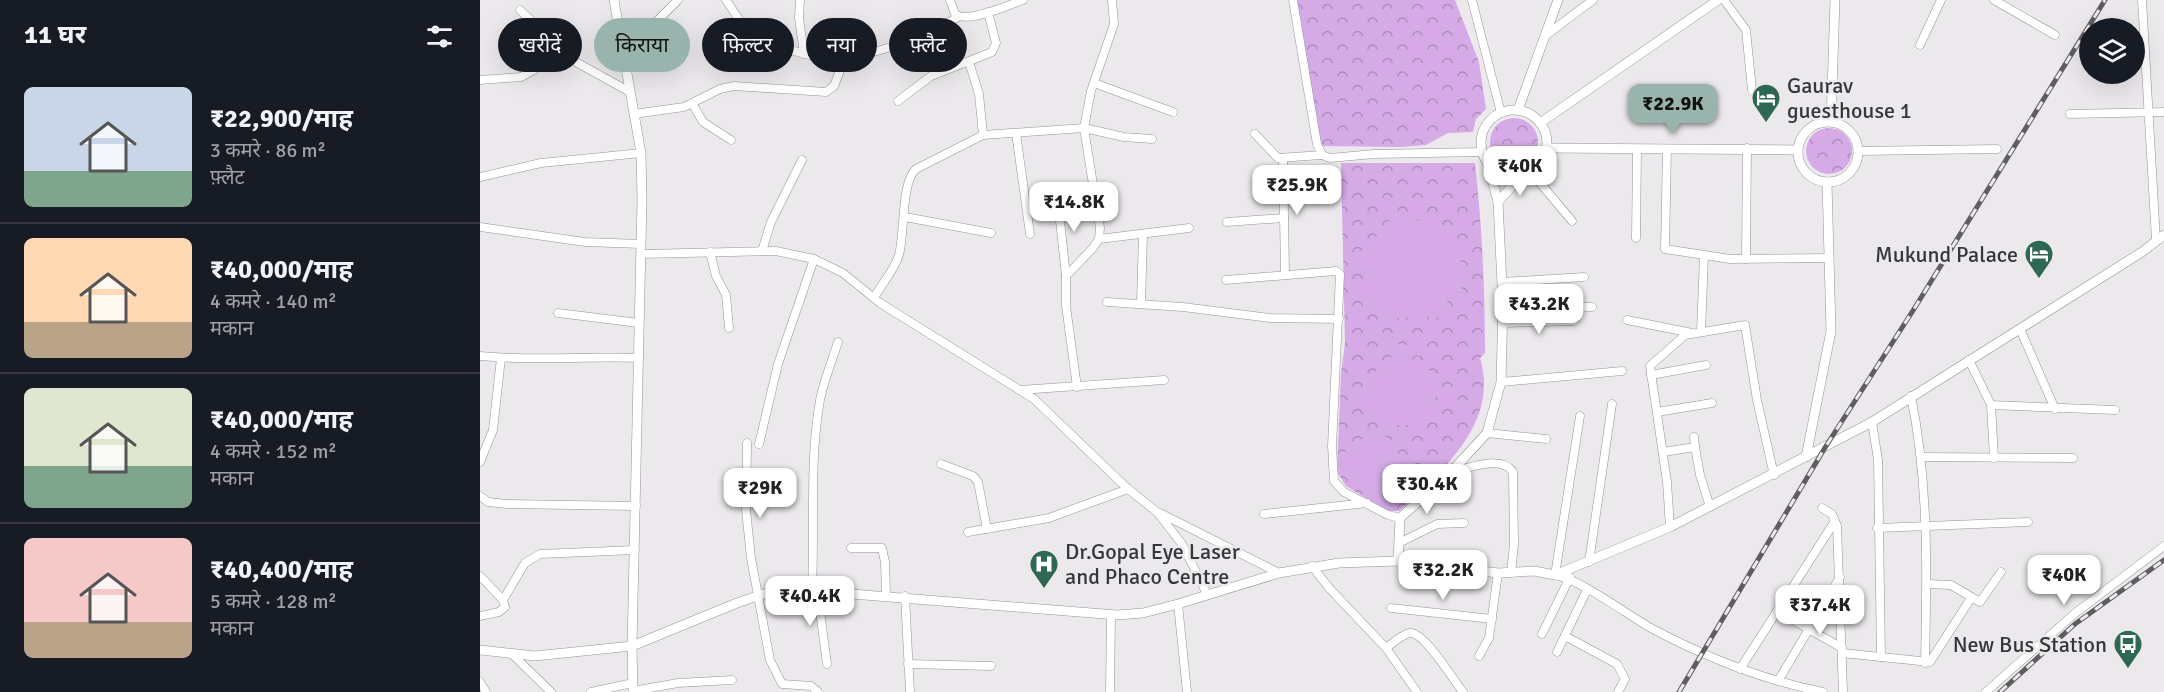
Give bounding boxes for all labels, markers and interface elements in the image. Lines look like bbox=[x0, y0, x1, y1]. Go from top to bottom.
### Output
chip: खरीदें bbox=[498, 18, 582, 72]
chip: किराया bbox=[594, 18, 690, 72]
chip: फ़िल्टर bbox=[702, 18, 794, 72]
chip: नया bbox=[806, 18, 877, 72]
chip: फ़्लैट bbox=[889, 18, 967, 72]
map controls bbox=[2079, 18, 2145, 84]
button: layers bbox=[2079, 18, 2145, 84]
text: 11 घर bbox=[24, 19, 86, 51]
icon: filters bbox=[423, 20, 456, 53]
place label: Gaurav guesthouse 1 bbox=[1787, 72, 1912, 124]
hotel icon: Gaurav guesthouse 1 bbox=[1750, 82, 1782, 124]
pin: ₹22.9K bbox=[1624, 84, 1722, 135]
text: ₹22.9K bbox=[1642, 91, 1704, 116]
text: ₹22,900/माह bbox=[210, 103, 353, 135]
icon: home bbox=[72, 111, 144, 183]
text: 3 कमरे · 86 m² bbox=[210, 138, 326, 163]
pin: ₹40K bbox=[1484, 146, 1556, 197]
text: ₹40K bbox=[1498, 153, 1542, 178]
text: फ़्लैट bbox=[210, 165, 245, 190]
pin: ₹25.9K bbox=[1248, 165, 1346, 216]
text: ₹25.9K bbox=[1266, 172, 1328, 197]
pin: ₹14.8K bbox=[1025, 182, 1123, 233]
text: ₹14.8K bbox=[1043, 189, 1105, 214]
hotel icon: Mukund Palace bbox=[2023, 238, 2055, 280]
place label: Mukund Palace bbox=[1875, 241, 2018, 268]
text: ₹40,000/माह bbox=[210, 254, 353, 286]
icon: home bbox=[72, 262, 144, 334]
pin: ₹43.2K bbox=[1490, 284, 1588, 335]
text: 4 कमरे · 140 m² bbox=[210, 289, 337, 314]
text: ₹43.2K bbox=[1508, 291, 1570, 316]
text: मकान bbox=[210, 316, 254, 341]
text: ₹40,000/माह bbox=[210, 404, 353, 436]
icon: home bbox=[72, 412, 144, 484]
text: 4 कमरे · 152 m² bbox=[210, 439, 337, 464]
pin: ₹30.4K bbox=[1378, 464, 1476, 515]
text: मकान bbox=[210, 466, 254, 491]
pin: ₹29K bbox=[724, 468, 796, 519]
text: ₹30.4K bbox=[1396, 471, 1458, 496]
text: ₹29K bbox=[738, 475, 782, 500]
place label: Dr.Gopal Eye Laser and Phaco Centre bbox=[1065, 538, 1240, 590]
hospital icon: Dr.Gopal Eye Laser and Phaco Centre bbox=[1028, 548, 1060, 590]
pin: ₹32.2K bbox=[1394, 550, 1492, 601]
text: ₹40,400/माह bbox=[210, 554, 353, 586]
pin: ₹40K bbox=[2028, 555, 2100, 606]
text: ₹32.2K bbox=[1412, 557, 1474, 582]
icon: home bbox=[72, 562, 144, 634]
text: ₹40K bbox=[2042, 562, 2086, 587]
pin: ₹40.4K bbox=[761, 576, 859, 627]
text: ₹40.4K bbox=[779, 583, 841, 608]
pin: ₹37.4K bbox=[1771, 585, 1869, 636]
text: 5 कमरे · 128 m² bbox=[210, 589, 337, 614]
text: ₹37.4K bbox=[1789, 592, 1851, 617]
text: मकान bbox=[210, 616, 254, 641]
bus stop icon: New Bus Station bbox=[2112, 628, 2144, 670]
place label: New Bus Station bbox=[1953, 631, 2107, 658]

